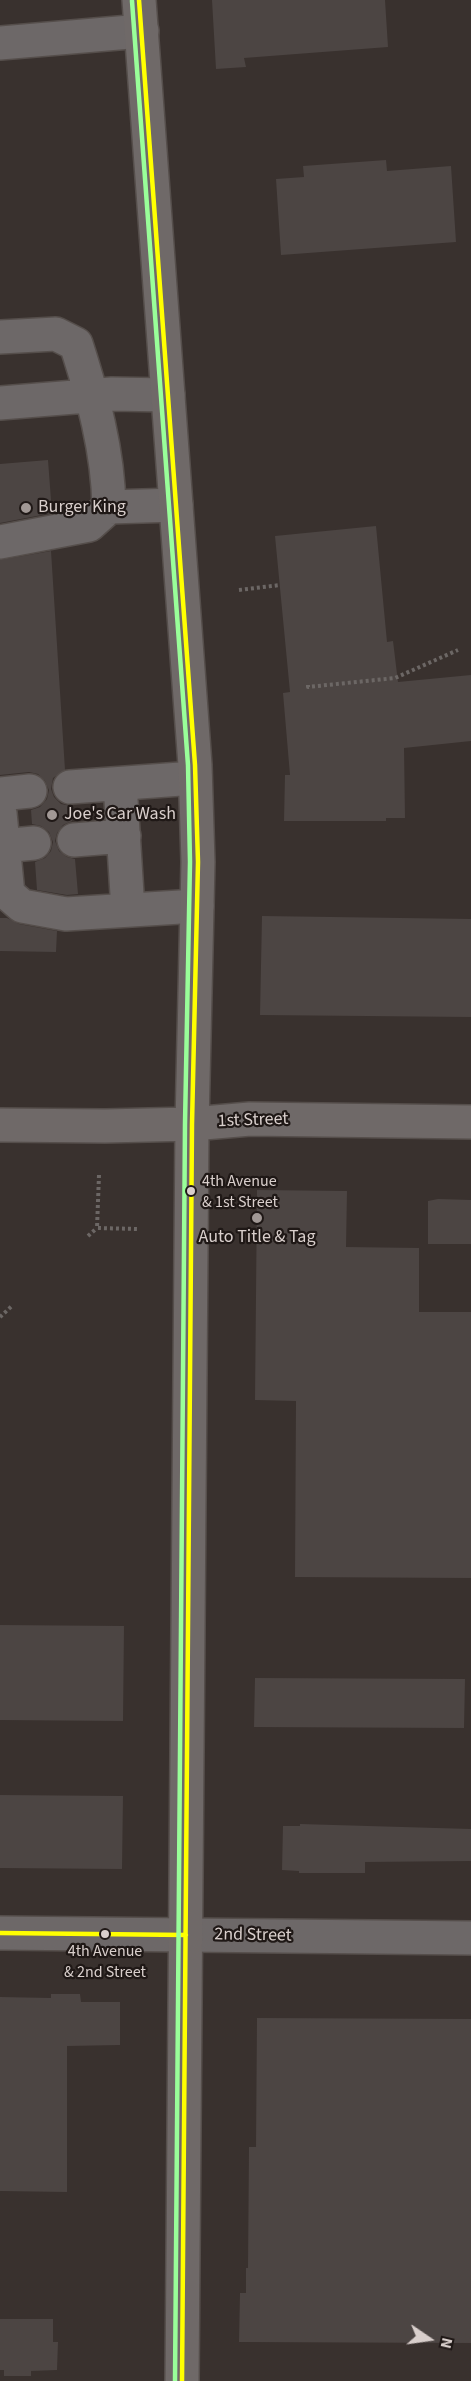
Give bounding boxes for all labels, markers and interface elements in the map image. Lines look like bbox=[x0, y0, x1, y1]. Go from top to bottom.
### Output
place label: Burger King bbox=[38, 497, 126, 519]
marker: Burger King bbox=[19, 501, 33, 515]
place label: Joe's Car Wash bbox=[64, 804, 176, 826]
marker: Joe's Car Wash bbox=[45, 808, 59, 822]
street label: 1st Street bbox=[217, 1109, 289, 1133]
place label: 4th Avenue & 1st Street bbox=[202, 1172, 278, 1210]
marker: 4th Avenue & 1st Street bbox=[185, 1185, 197, 1197]
marker: Auto Title & Tag bbox=[250, 1211, 264, 1225]
place label: Auto Title & Tag bbox=[199, 1227, 315, 1249]
street label: 2nd Street bbox=[214, 1925, 292, 1947]
marker: 4th Avenue & 2nd Street bbox=[99, 1928, 111, 1940]
place label: 4th Avenue & 2nd Street bbox=[64, 1942, 146, 1980]
north arrow bbox=[399, 2309, 459, 2369]
text: N bbox=[435, 2335, 458, 2351]

